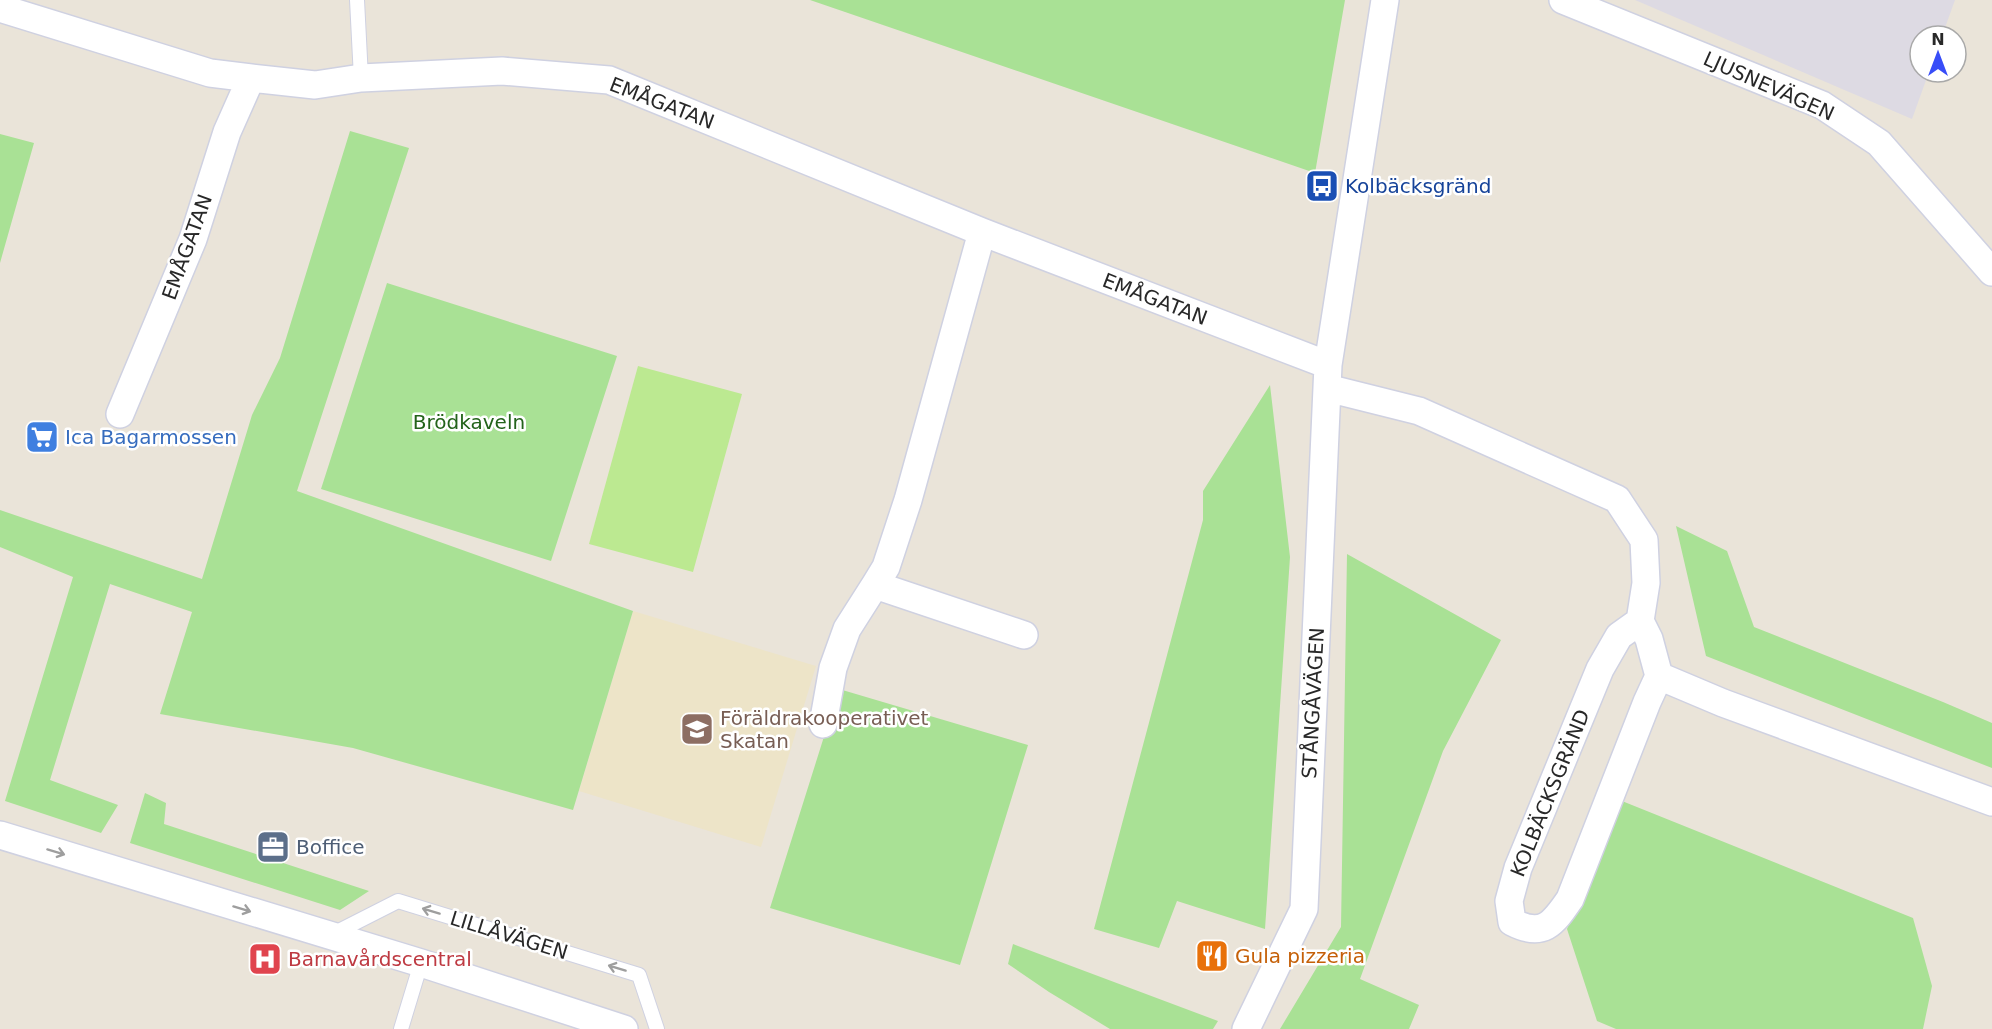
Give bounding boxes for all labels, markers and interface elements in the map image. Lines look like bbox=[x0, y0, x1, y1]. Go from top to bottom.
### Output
north arrow bbox=[1908, 24, 1968, 84]
text: N bbox=[1931, 30, 1945, 49]
street label: LJUSNEVÄGEN bbox=[1700, 46, 1838, 126]
street label: EMÅGATAN bbox=[606, 72, 718, 134]
bus stop icon: Kolbäcksgränd bbox=[1304, 168, 1340, 204]
place label: Kolbäcksgränd bbox=[1345, 174, 1491, 198]
street label: EMÅGATAN bbox=[157, 191, 217, 303]
street label: EMÅGATAN bbox=[1099, 268, 1211, 330]
park label: Brödkaveln bbox=[413, 410, 525, 434]
supermarket icon: Ica Bagarmossen bbox=[24, 419, 60, 455]
place label: Ica Bagarmossen bbox=[65, 425, 237, 449]
street label: STÅNGÅVÄGEN bbox=[1297, 627, 1329, 779]
place label: Föräldrakooperativet Skatan bbox=[720, 706, 929, 753]
street label: KOLBÄCKSGRÄND bbox=[1505, 706, 1595, 880]
school or university icon: Föräldrakooperativet Skatan bbox=[679, 711, 715, 747]
office icon: Boffice bbox=[255, 829, 291, 865]
place label: Boffice bbox=[296, 835, 365, 859]
one-way arrow bbox=[46, 847, 65, 858]
one-way arrow bbox=[232, 904, 251, 915]
one-way arrow bbox=[422, 905, 441, 916]
street label: LILLÅVÄGEN bbox=[447, 906, 571, 964]
restaurant icon: Gula pizzeria bbox=[1194, 938, 1230, 974]
hospital icon: Barnavårdscentral bbox=[247, 941, 283, 977]
place label: Gula pizzeria bbox=[1235, 944, 1365, 968]
place label: Barnavårdscentral bbox=[288, 947, 472, 971]
one-way arrow bbox=[608, 962, 627, 973]

